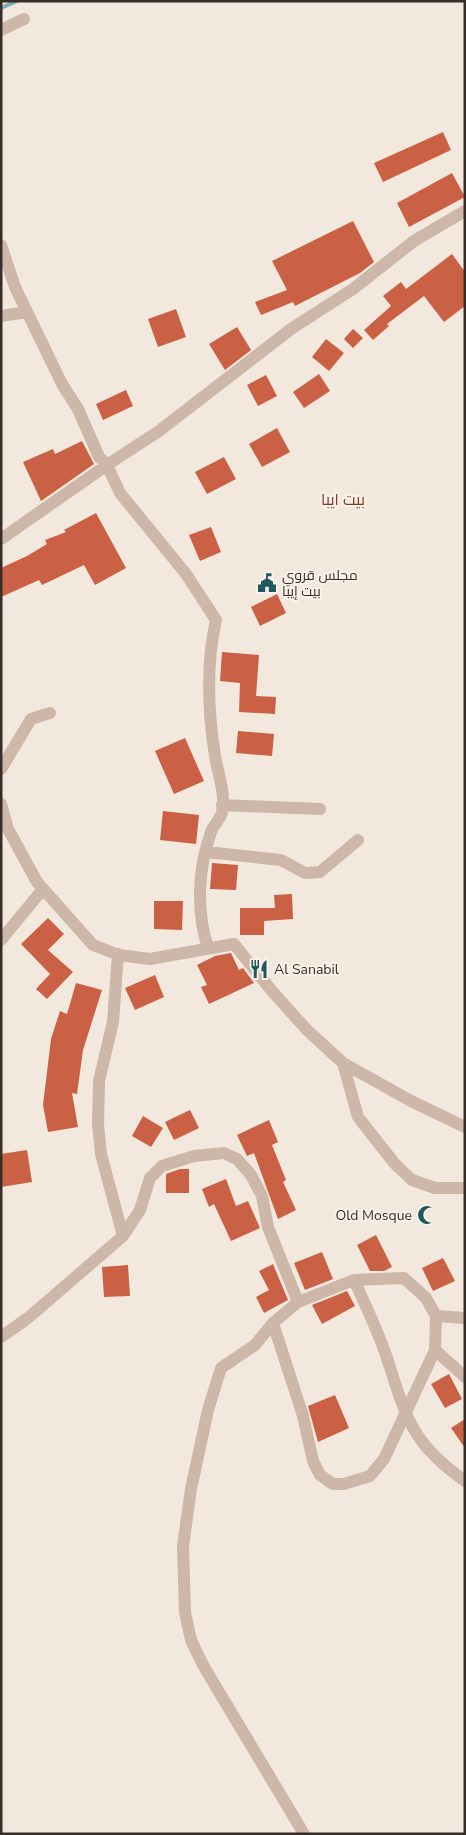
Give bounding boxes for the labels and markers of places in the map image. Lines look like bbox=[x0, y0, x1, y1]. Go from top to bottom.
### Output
place label: مجلس قروي بيت إيبا bbox=[282, 566, 358, 601]
public building icon: مجلس قروي بيت إيبا bbox=[256, 572, 278, 594]
restaurant icon: Al Sanabil bbox=[248, 958, 270, 980]
place label: Al Sanabil bbox=[274, 960, 340, 979]
mosque icon: Old Mosque bbox=[416, 1204, 438, 1226]
place label: Old Mosque bbox=[335, 1206, 412, 1225]

